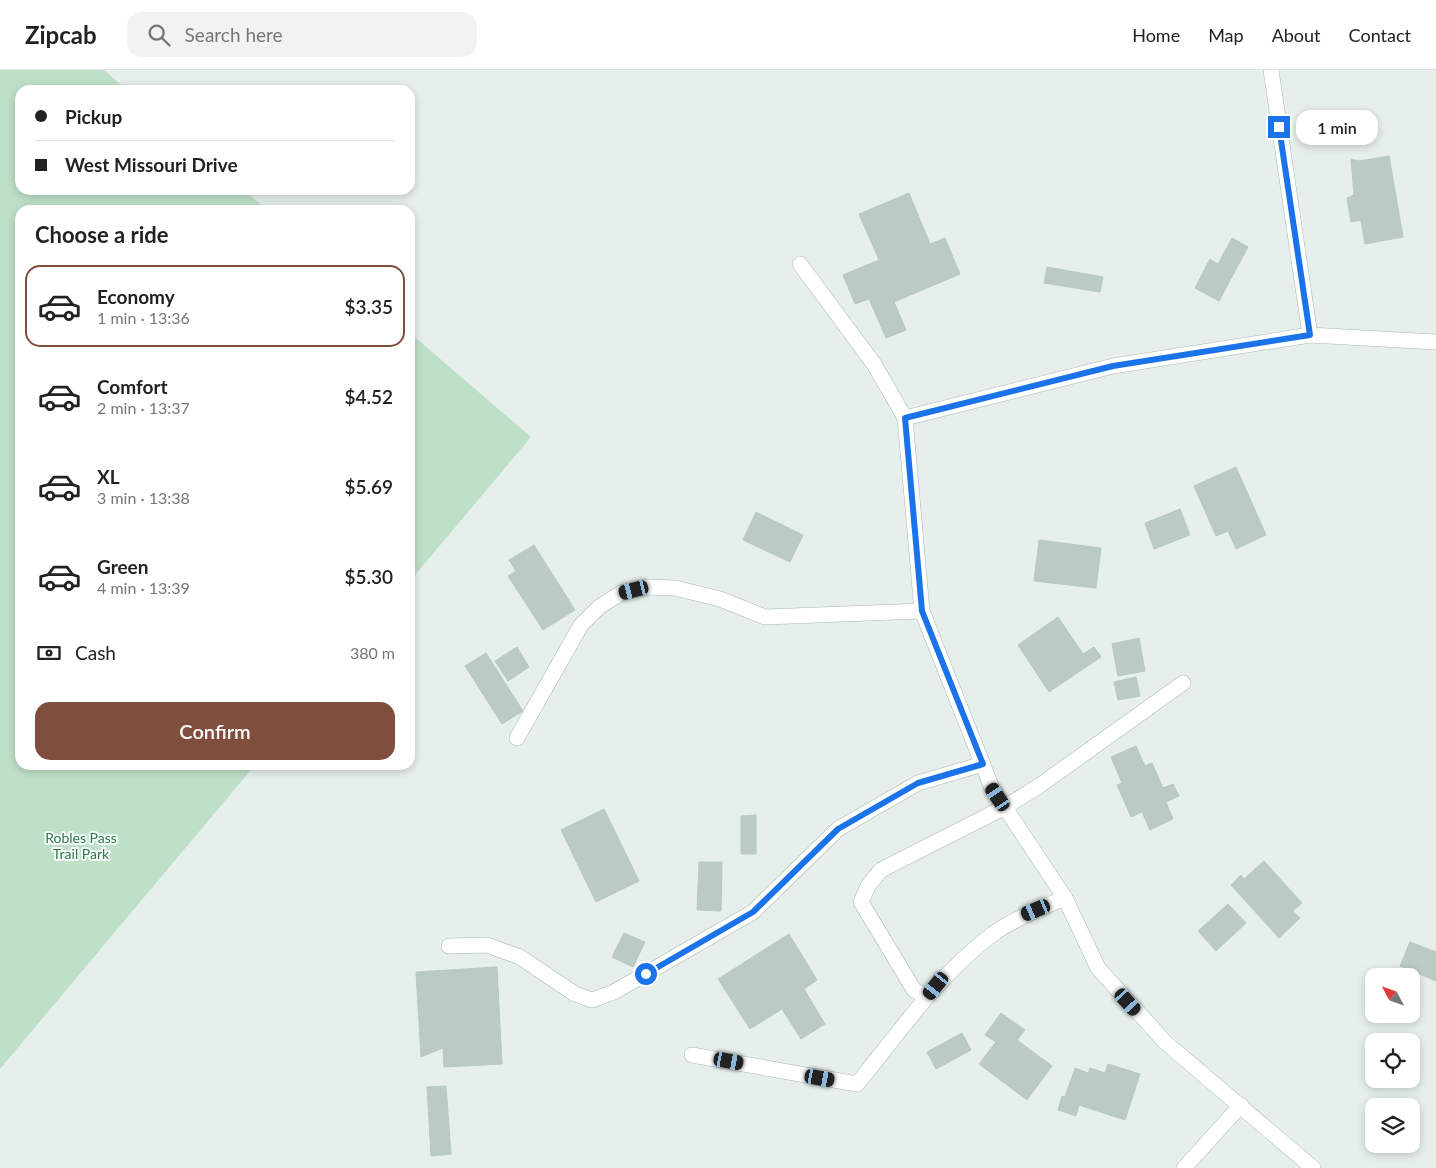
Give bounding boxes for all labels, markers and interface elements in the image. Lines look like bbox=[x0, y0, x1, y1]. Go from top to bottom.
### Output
search box bbox=[127, 12, 477, 57]
text: Zipcab bbox=[25, 20, 97, 49]
icon: search bbox=[145, 21, 173, 49]
text: Search here bbox=[185, 23, 283, 46]
text: Home bbox=[1132, 24, 1180, 46]
text: Map bbox=[1208, 24, 1244, 46]
text: About bbox=[1272, 24, 1321, 46]
text: Contact bbox=[1349, 24, 1411, 46]
text: Pickup bbox=[65, 105, 122, 128]
callout: 1 min bbox=[1296, 110, 1379, 144]
route end bbox=[1268, 116, 1290, 138]
text: 1 min bbox=[1317, 118, 1357, 137]
text: West Missouri Drive bbox=[65, 153, 238, 176]
text: Choose a ride bbox=[35, 221, 169, 248]
icon: car bbox=[37, 284, 82, 329]
text: Economy bbox=[97, 285, 175, 308]
text: $3.35 bbox=[344, 295, 393, 318]
text: 1 min · 13:36 bbox=[97, 308, 190, 327]
icon: car bbox=[37, 374, 82, 419]
text: Comfort bbox=[97, 375, 168, 398]
text: $4.52 bbox=[344, 385, 393, 408]
text: 2 min · 13:37 bbox=[97, 398, 190, 417]
icon: car bbox=[37, 464, 82, 509]
text: XL bbox=[97, 465, 120, 488]
text: $5.69 bbox=[344, 475, 393, 498]
text: 3 min · 13:38 bbox=[97, 488, 190, 507]
icon: car bbox=[37, 554, 82, 599]
text: Green bbox=[97, 555, 148, 578]
text: $5.30 bbox=[344, 565, 393, 588]
text: 4 min · 13:39 bbox=[97, 578, 190, 597]
car bbox=[617, 579, 650, 601]
icon: cash bbox=[35, 639, 63, 667]
text: Cash bbox=[75, 641, 116, 664]
text: 380 m bbox=[350, 643, 395, 662]
button: Confirm bbox=[35, 702, 395, 760]
car bbox=[983, 780, 1012, 814]
park label: Robles Pass Trail Park bbox=[45, 829, 117, 862]
car bbox=[1019, 897, 1052, 923]
route start bbox=[635, 963, 657, 985]
north arrow bbox=[1365, 968, 1420, 1022]
map controls bbox=[1365, 968, 1420, 1153]
car bbox=[920, 970, 951, 1002]
car bbox=[1112, 986, 1143, 1018]
button: locate bbox=[1365, 1033, 1420, 1088]
car bbox=[712, 1051, 745, 1071]
car bbox=[803, 1068, 836, 1088]
button: layers bbox=[1365, 1098, 1420, 1153]

